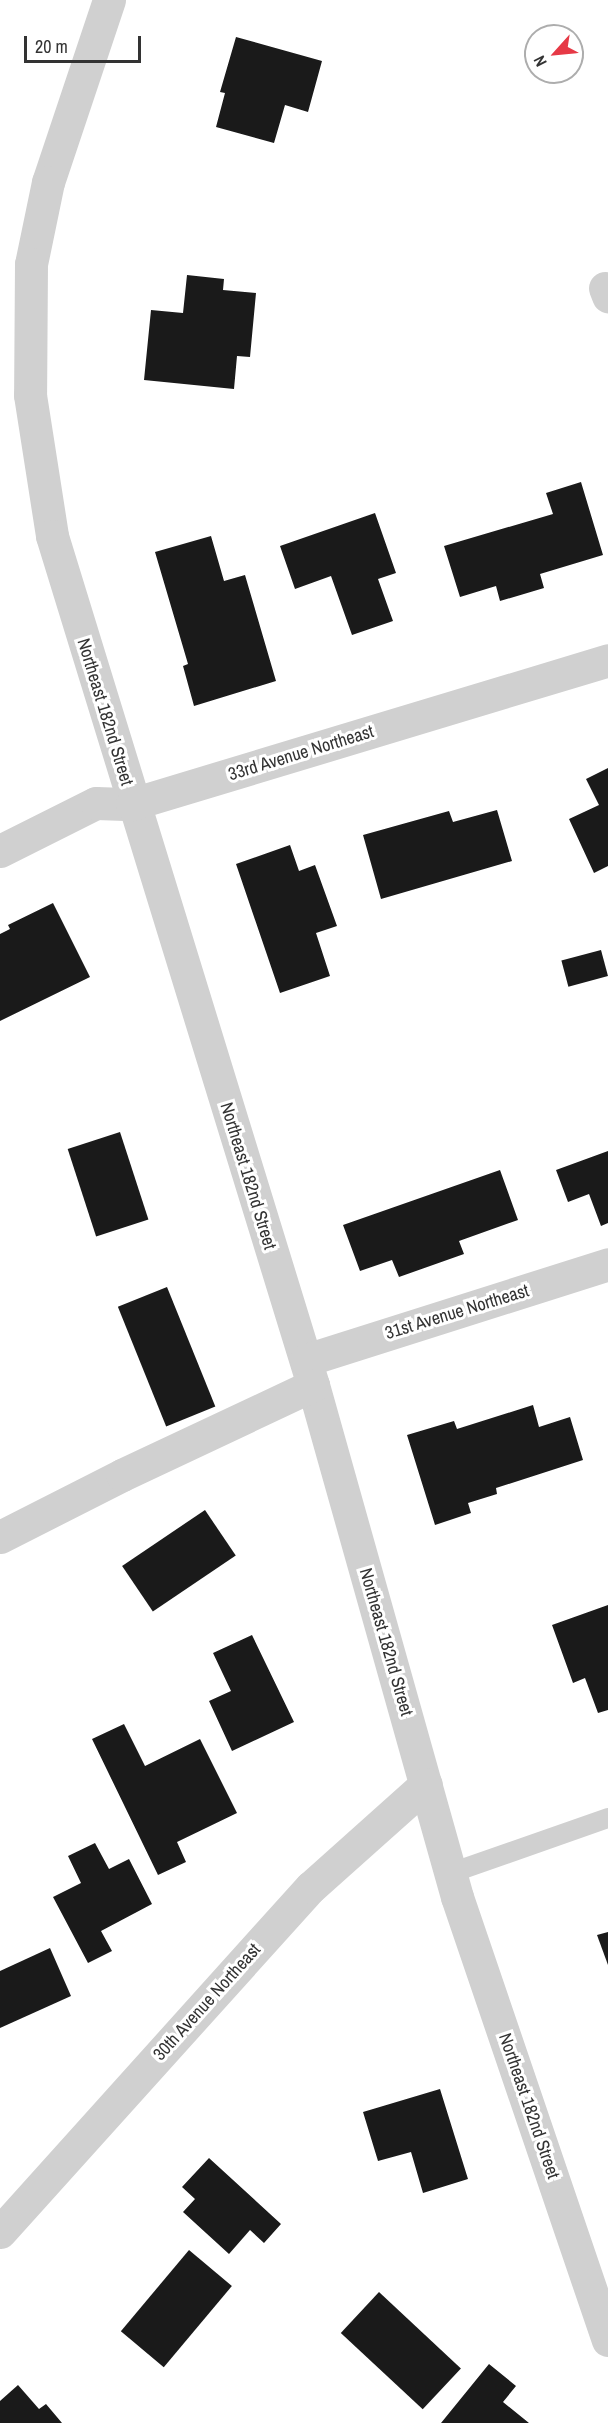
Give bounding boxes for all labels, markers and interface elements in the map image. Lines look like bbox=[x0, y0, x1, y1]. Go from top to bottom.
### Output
scale bar bbox=[27, 24, 144, 62]
north arrow bbox=[524, 24, 584, 84]
text: 20 m bbox=[35, 34, 68, 59]
text: N bbox=[528, 52, 552, 70]
street label: Northeast 182nd Street bbox=[72, 636, 138, 788]
street label: 33rd Avenue Northeast bbox=[225, 721, 377, 785]
street label: Northeast 182nd Street bbox=[215, 1100, 281, 1252]
street label: 31st Avenue Northeast bbox=[382, 1280, 532, 1344]
street label: Northeast 182nd Street bbox=[355, 1566, 417, 1718]
street label: 30th Avenue Northeast bbox=[149, 1939, 265, 2065]
street label: Northeast 182nd Street bbox=[494, 2030, 564, 2182]

